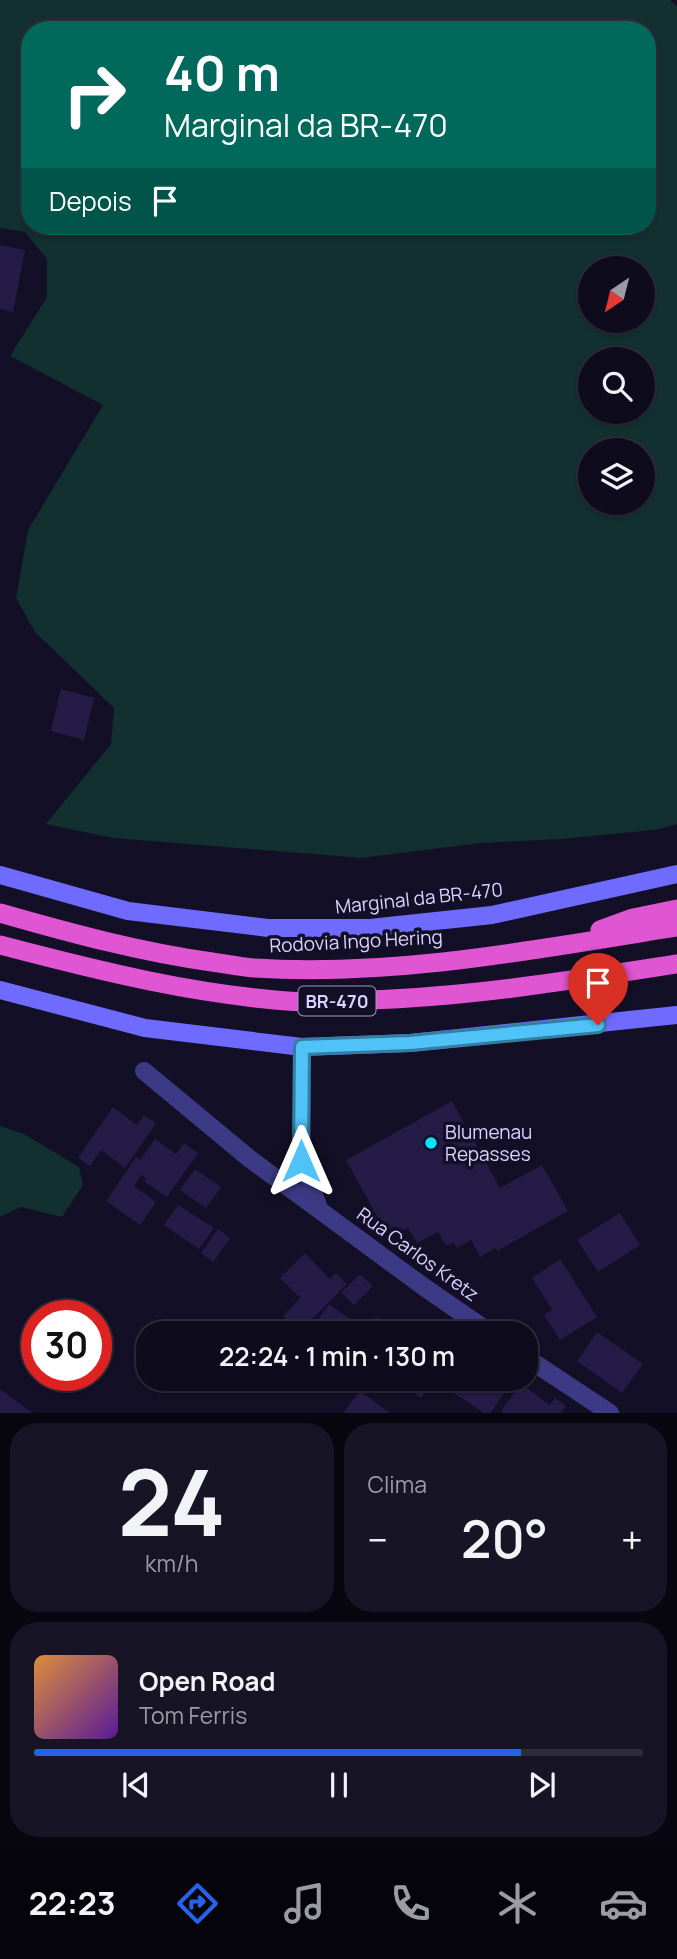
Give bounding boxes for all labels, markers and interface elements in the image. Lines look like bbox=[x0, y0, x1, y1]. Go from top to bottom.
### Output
text: 40 m bbox=[164, 39, 280, 106]
icon: right bbox=[49, 49, 140, 140]
text: Marginal da BR-470 bbox=[164, 103, 448, 147]
icon: arrive bbox=[146, 182, 184, 220]
text: Depois bbox=[49, 183, 132, 219]
north arrow bbox=[578, 256, 654, 332]
map controls bbox=[578, 256, 655, 515]
button: search bbox=[578, 347, 655, 424]
button: layers bbox=[578, 438, 655, 515]
street label: Marginal da BR-470 bbox=[334, 876, 504, 920]
street label: Rodovia Ingo Hering bbox=[269, 923, 443, 959]
pin bbox=[568, 953, 628, 1025]
icon: arrive bbox=[579, 964, 617, 1002]
road number: BR-470 bbox=[298, 986, 376, 1016]
place label: Blumenau Repasses bbox=[445, 1119, 532, 1167]
position arrow bbox=[264, 1124, 338, 1198]
marker: Blumenau Repasses bbox=[423, 1135, 439, 1151]
street label: Rua Carlos Kretz bbox=[352, 1201, 484, 1307]
speed limit sign: 30 bbox=[21, 1300, 112, 1391]
text: 22:24 · 1 min · 130 m bbox=[219, 1338, 455, 1374]
text: 24 bbox=[118, 1439, 226, 1563]
text: Clima bbox=[368, 1468, 427, 1500]
text: 20° bbox=[461, 1503, 548, 1574]
text: − bbox=[368, 1513, 388, 1565]
text: + bbox=[621, 1513, 643, 1565]
text: km/h bbox=[145, 1547, 199, 1579]
text: Open Road bbox=[139, 1663, 275, 1699]
text: Tom Ferris bbox=[139, 1699, 247, 1731]
icon: previous bbox=[117, 1766, 155, 1804]
icon: pause bbox=[320, 1766, 358, 1804]
icon: next bbox=[523, 1766, 561, 1804]
icon: directions bbox=[173, 1879, 222, 1928]
icon: music bbox=[280, 1879, 329, 1928]
icon: phone bbox=[386, 1879, 435, 1928]
icon: climate bbox=[493, 1879, 542, 1928]
icon: car bbox=[599, 1879, 648, 1928]
text: 22:23 bbox=[29, 1881, 116, 1925]

